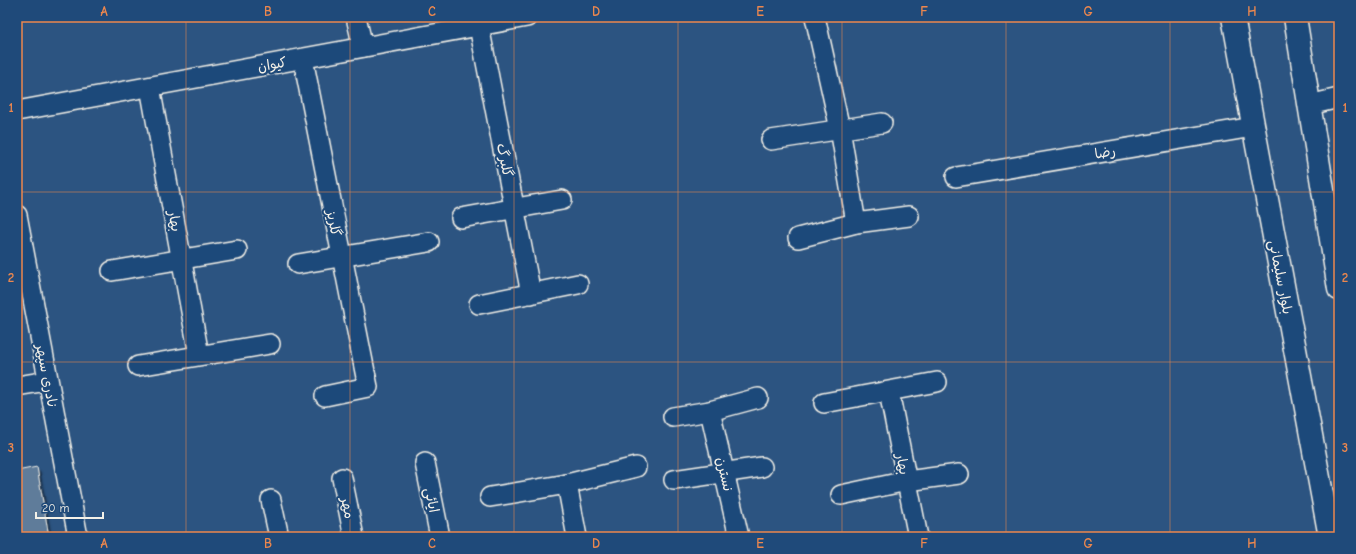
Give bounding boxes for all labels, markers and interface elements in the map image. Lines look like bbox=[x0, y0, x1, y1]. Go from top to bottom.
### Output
text: A bbox=[100, 4, 108, 19]
text: B bbox=[264, 4, 272, 19]
text: C bbox=[428, 4, 436, 19]
text: D bbox=[592, 4, 600, 19]
text: E bbox=[756, 4, 764, 19]
text: F bbox=[920, 4, 928, 19]
text: G bbox=[1083, 4, 1093, 19]
text: H bbox=[1247, 4, 1257, 19]
street label: کیوان bbox=[256, 54, 288, 75]
text: 1 bbox=[8, 100, 14, 115]
text: 1 bbox=[1342, 100, 1348, 115]
street label: گلبرگ bbox=[493, 142, 516, 178]
street label: رضا bbox=[1093, 142, 1117, 163]
street label: بهار bbox=[164, 208, 185, 233]
street label: گلریز bbox=[322, 208, 344, 238]
street label: بلوار سلیمانی bbox=[1265, 239, 1296, 316]
text: 2 bbox=[8, 270, 14, 285]
text: 2 bbox=[1342, 270, 1348, 285]
street label: نادری سپهر bbox=[31, 342, 61, 410]
text: 3 bbox=[8, 440, 14, 455]
text: 3 bbox=[1342, 440, 1348, 455]
street label: بهار bbox=[892, 451, 913, 476]
street label: نسترن bbox=[712, 455, 737, 493]
street label: ایائی bbox=[421, 486, 442, 514]
scale bar bbox=[36, 494, 103, 520]
street label: مهر bbox=[337, 495, 358, 520]
text: 20 m bbox=[42, 501, 70, 515]
text: A bbox=[100, 536, 108, 551]
text: B bbox=[264, 536, 272, 551]
text: C bbox=[428, 536, 436, 551]
text: D bbox=[592, 536, 600, 551]
text: E bbox=[756, 536, 764, 551]
text: F bbox=[920, 536, 928, 551]
text: G bbox=[1083, 536, 1093, 551]
text: H bbox=[1247, 536, 1257, 551]

